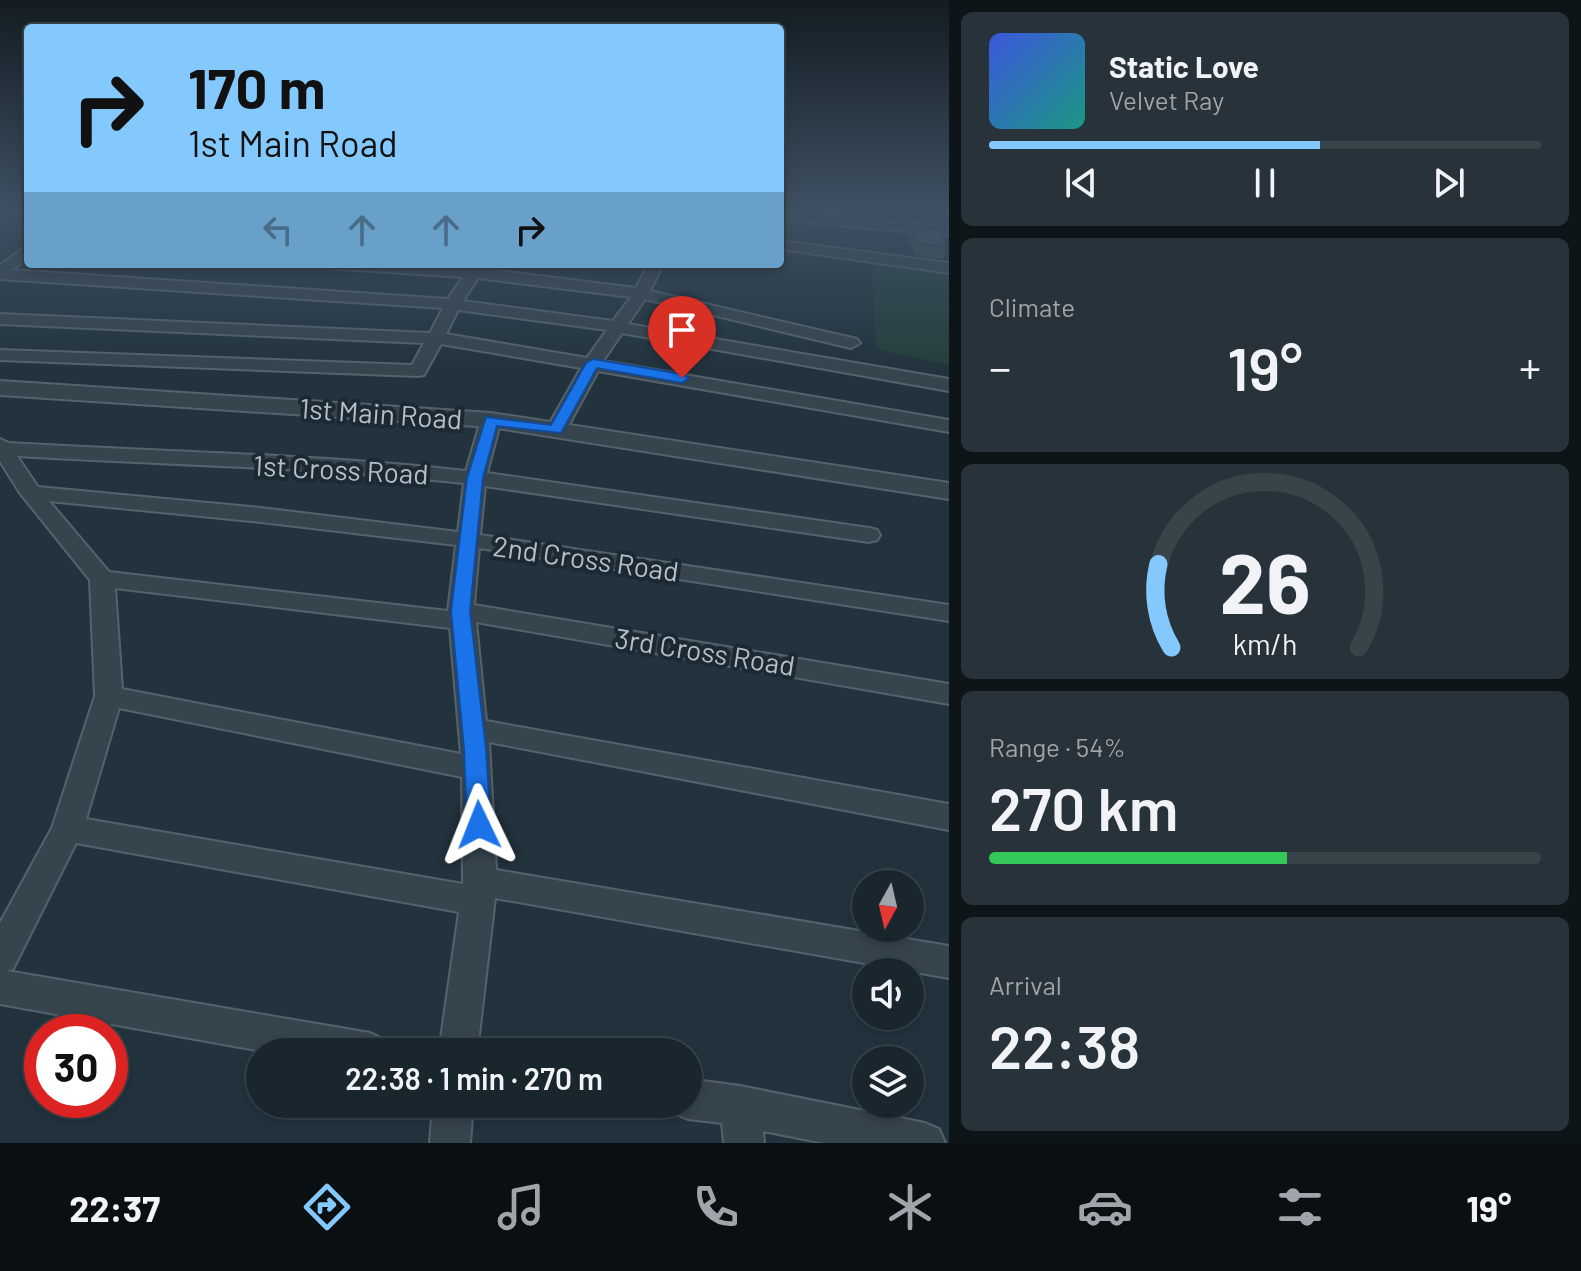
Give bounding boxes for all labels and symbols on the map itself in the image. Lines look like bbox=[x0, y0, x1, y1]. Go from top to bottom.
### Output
pin bbox=[648, 296, 716, 378]
street label: 1st Main Road bbox=[298, 390, 464, 436]
street label: 1st Cross Road bbox=[253, 447, 429, 491]
street label: 2nd Cross Road bbox=[491, 528, 681, 588]
street label: 3rd Cross Road bbox=[613, 620, 797, 682]
position arrow bbox=[437, 783, 521, 867]
north arrow bbox=[852, 870, 924, 942]
speed limit sign: 30 bbox=[24, 1014, 128, 1118]

